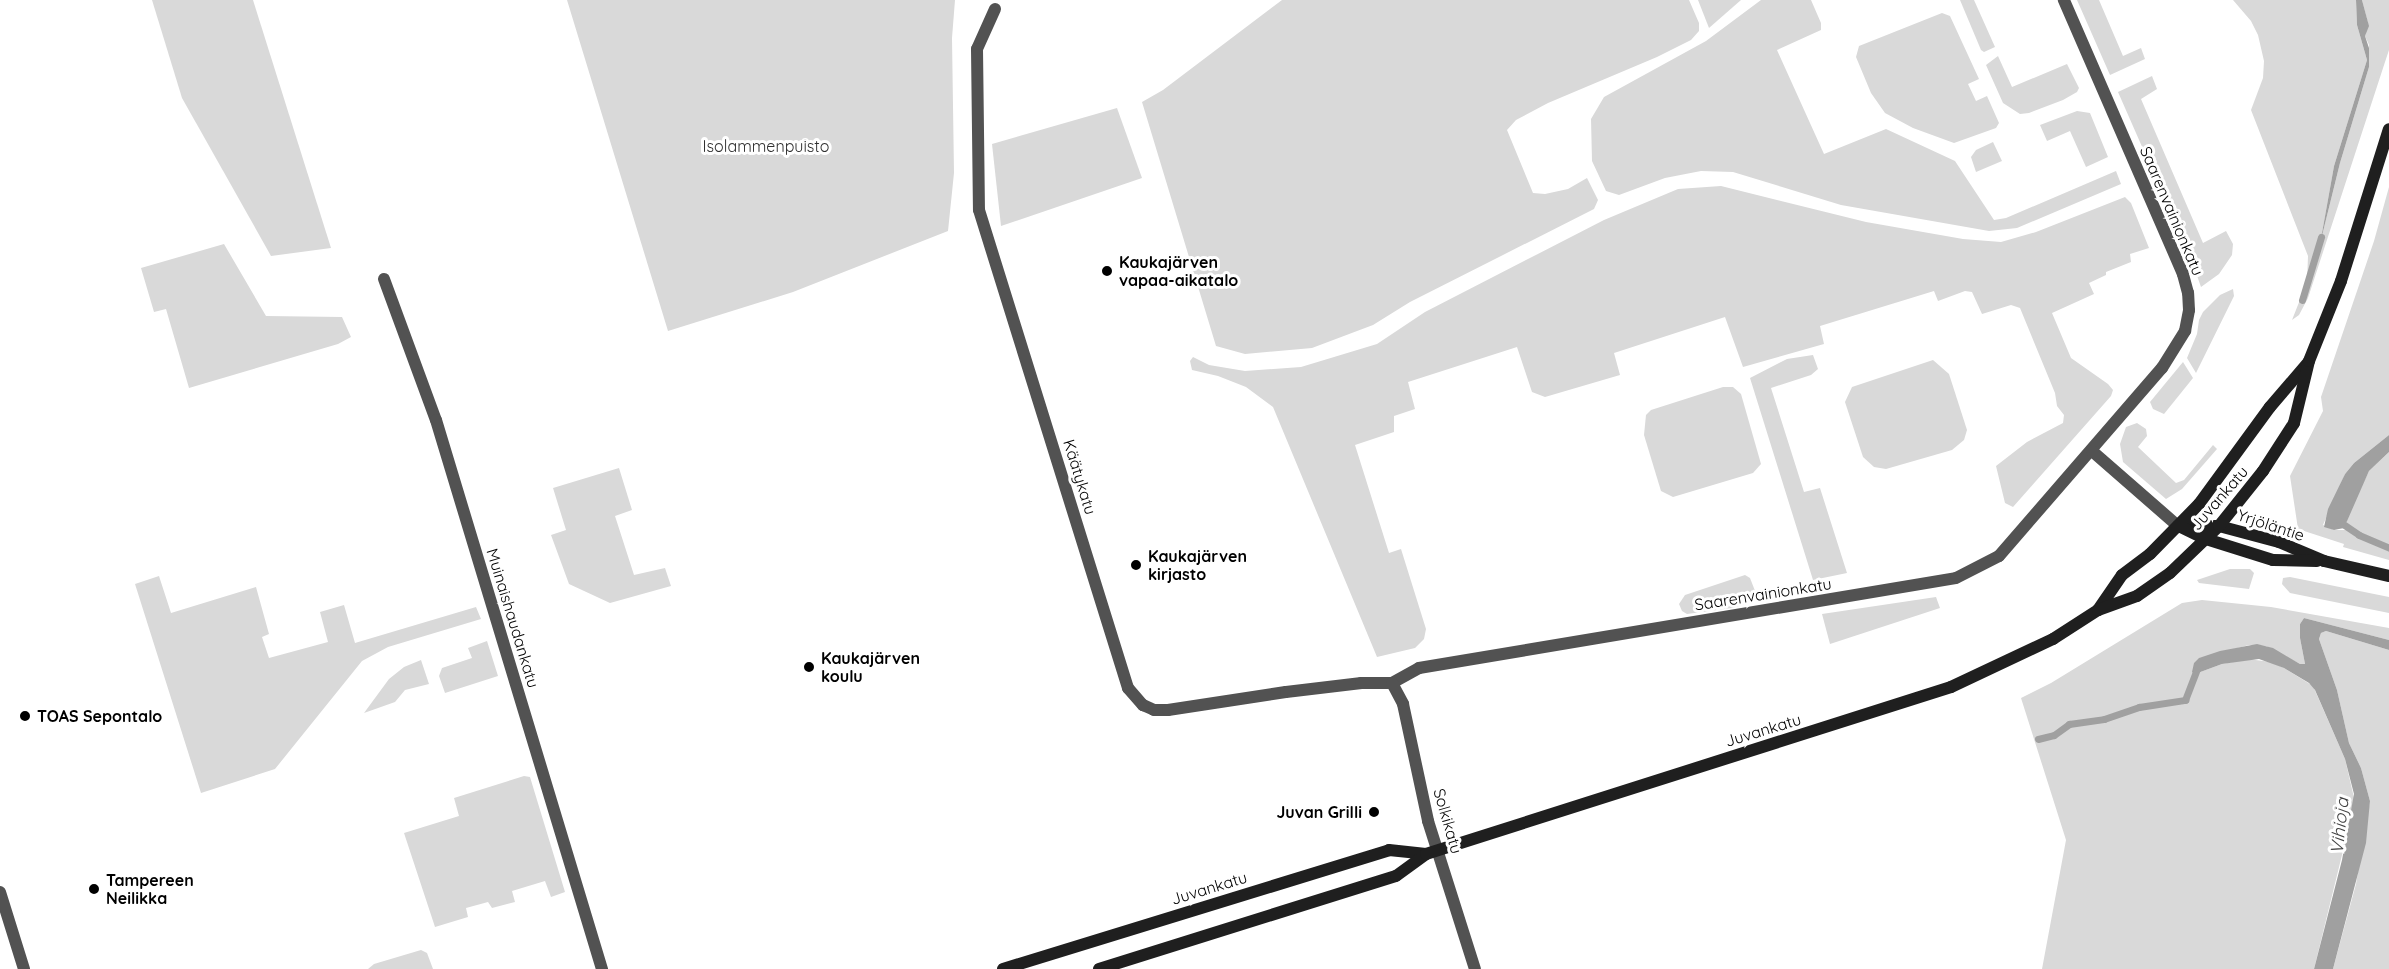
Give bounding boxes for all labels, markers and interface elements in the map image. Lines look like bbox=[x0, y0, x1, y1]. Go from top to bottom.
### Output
park label: Isolammenpuisto bbox=[703, 136, 829, 156]
street label: Saarenvainionkatu bbox=[2136, 144, 2208, 278]
place label: Kaukajärven vapaa-aikatalo bbox=[1119, 252, 1238, 290]
marker: Kaukajärven vapaa-aikatalo bbox=[1100, 264, 1114, 278]
street label: Käätykatu bbox=[1059, 437, 1101, 517]
street label: Juvankatu bbox=[2186, 462, 2252, 534]
street label: Yrjöläntie bbox=[2235, 505, 2307, 545]
street label: Muinaishaudankatu bbox=[483, 546, 543, 690]
place label: Kaukajärven kirjasto bbox=[1148, 546, 1247, 584]
marker: Kaukajärven kirjasto bbox=[1129, 558, 1143, 572]
street label: Saarenvainionkatu bbox=[1693, 574, 1833, 614]
place label: Kaukajärven koulu bbox=[821, 648, 920, 686]
marker: Kaukajärven koulu bbox=[802, 660, 816, 674]
place label: TOAS Sepontalo bbox=[37, 706, 162, 726]
marker: TOAS Sepontalo bbox=[18, 709, 32, 723]
street label: Juvankatu bbox=[1723, 709, 1803, 751]
street label: Solkikatu bbox=[1430, 786, 1466, 856]
water label: Vihioja bbox=[2326, 797, 2354, 855]
place label: Juvan Grilli bbox=[1276, 802, 1362, 822]
marker: Juvan Grilli bbox=[1367, 805, 1381, 819]
street label: Juvankatu bbox=[1169, 867, 1249, 909]
place label: Tampereen Neilikka bbox=[106, 870, 194, 908]
marker: Tampereen Neilikka bbox=[87, 882, 101, 896]

